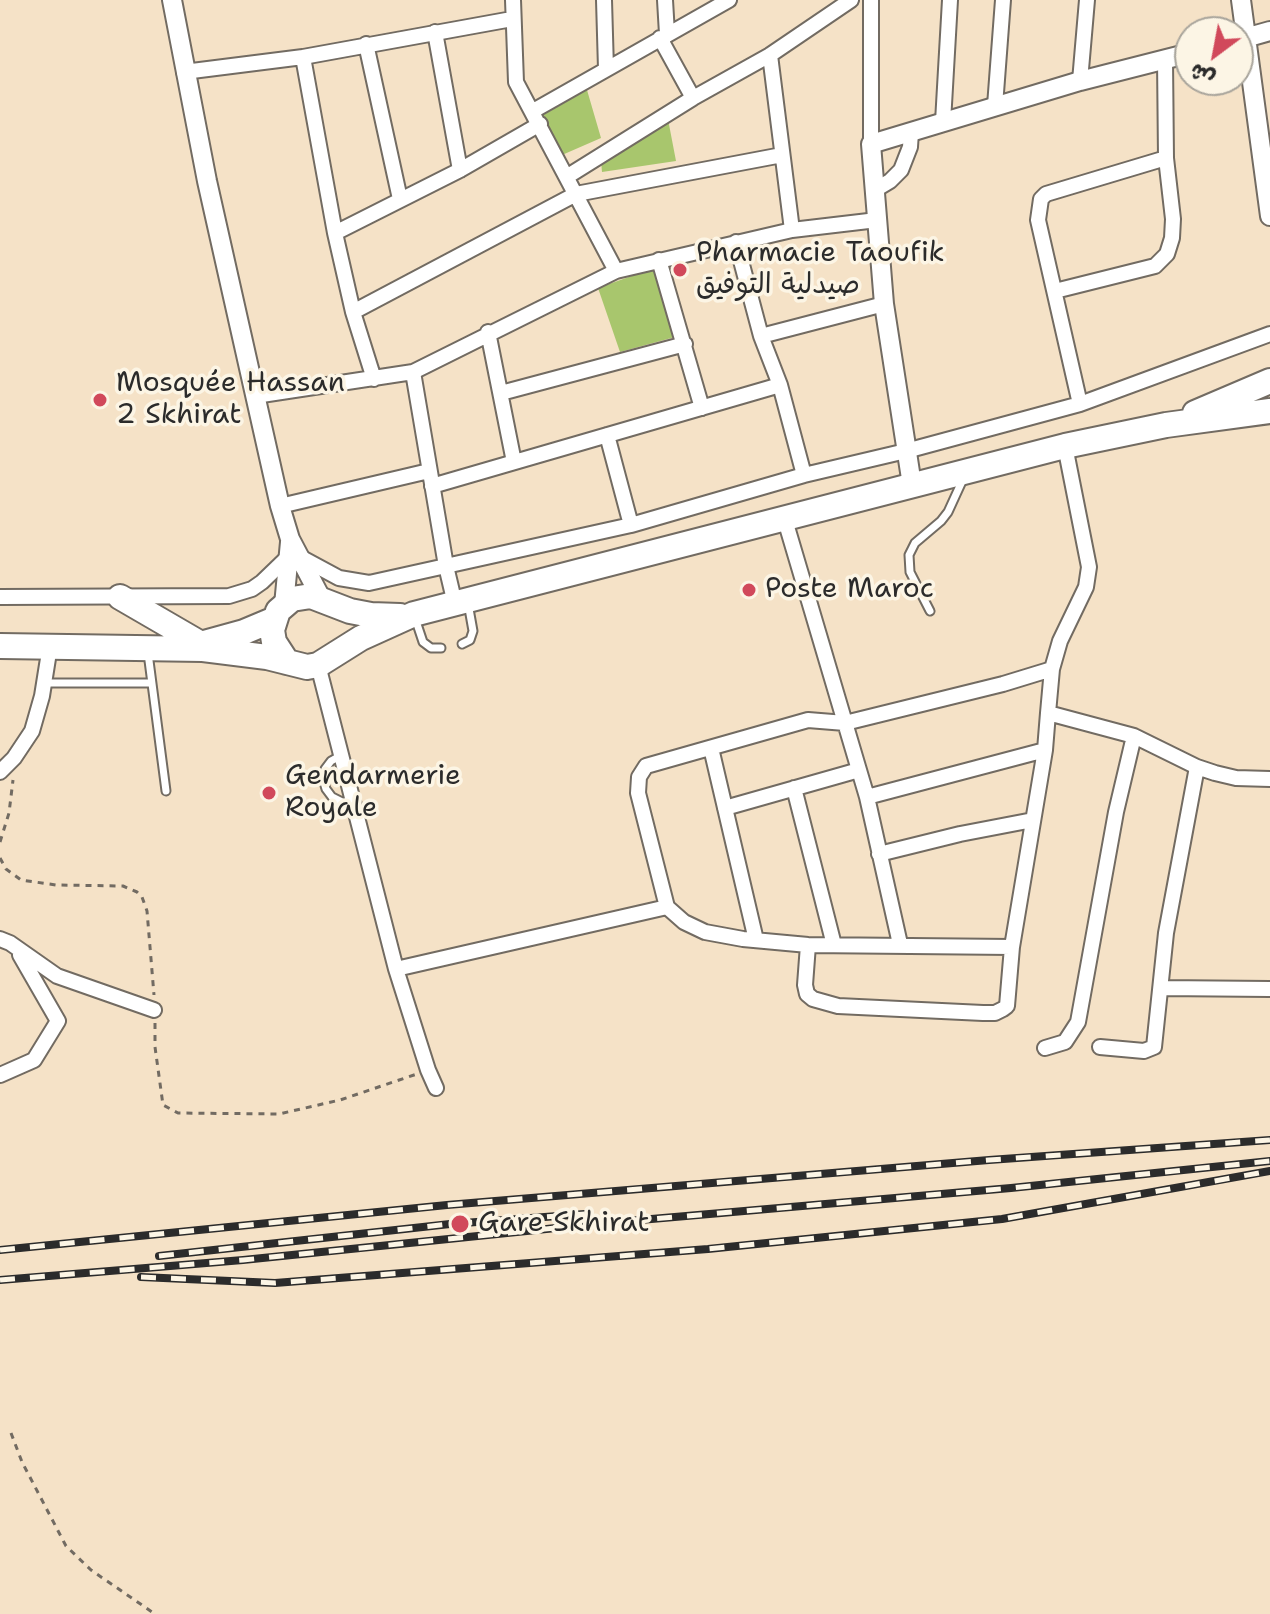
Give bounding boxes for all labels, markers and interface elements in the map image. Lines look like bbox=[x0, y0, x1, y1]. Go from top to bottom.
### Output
north arrow bbox=[1174, 16, 1254, 96]
text: ش bbox=[1184, 56, 1220, 94]
place label: Pharmacie Taoufik صيدلية التوفيق bbox=[696, 237, 945, 303]
marker: Pharmacie Taoufik صيدلية التوفيق bbox=[671, 261, 689, 279]
place label: Mosquée Hassan 2 Skhirat bbox=[116, 367, 345, 433]
marker: Mosquée Hassan 2 Skhirat bbox=[91, 391, 109, 409]
place label: Poste Maroc bbox=[765, 573, 934, 607]
marker: Poste Maroc bbox=[740, 581, 758, 599]
place label: Gendarmerie Royale bbox=[285, 760, 461, 826]
marker: Gendarmerie Royale bbox=[260, 784, 278, 802]
place label: Gare Skhirat bbox=[478, 1207, 649, 1241]
marker: Gare Skhirat bbox=[449, 1213, 471, 1235]

